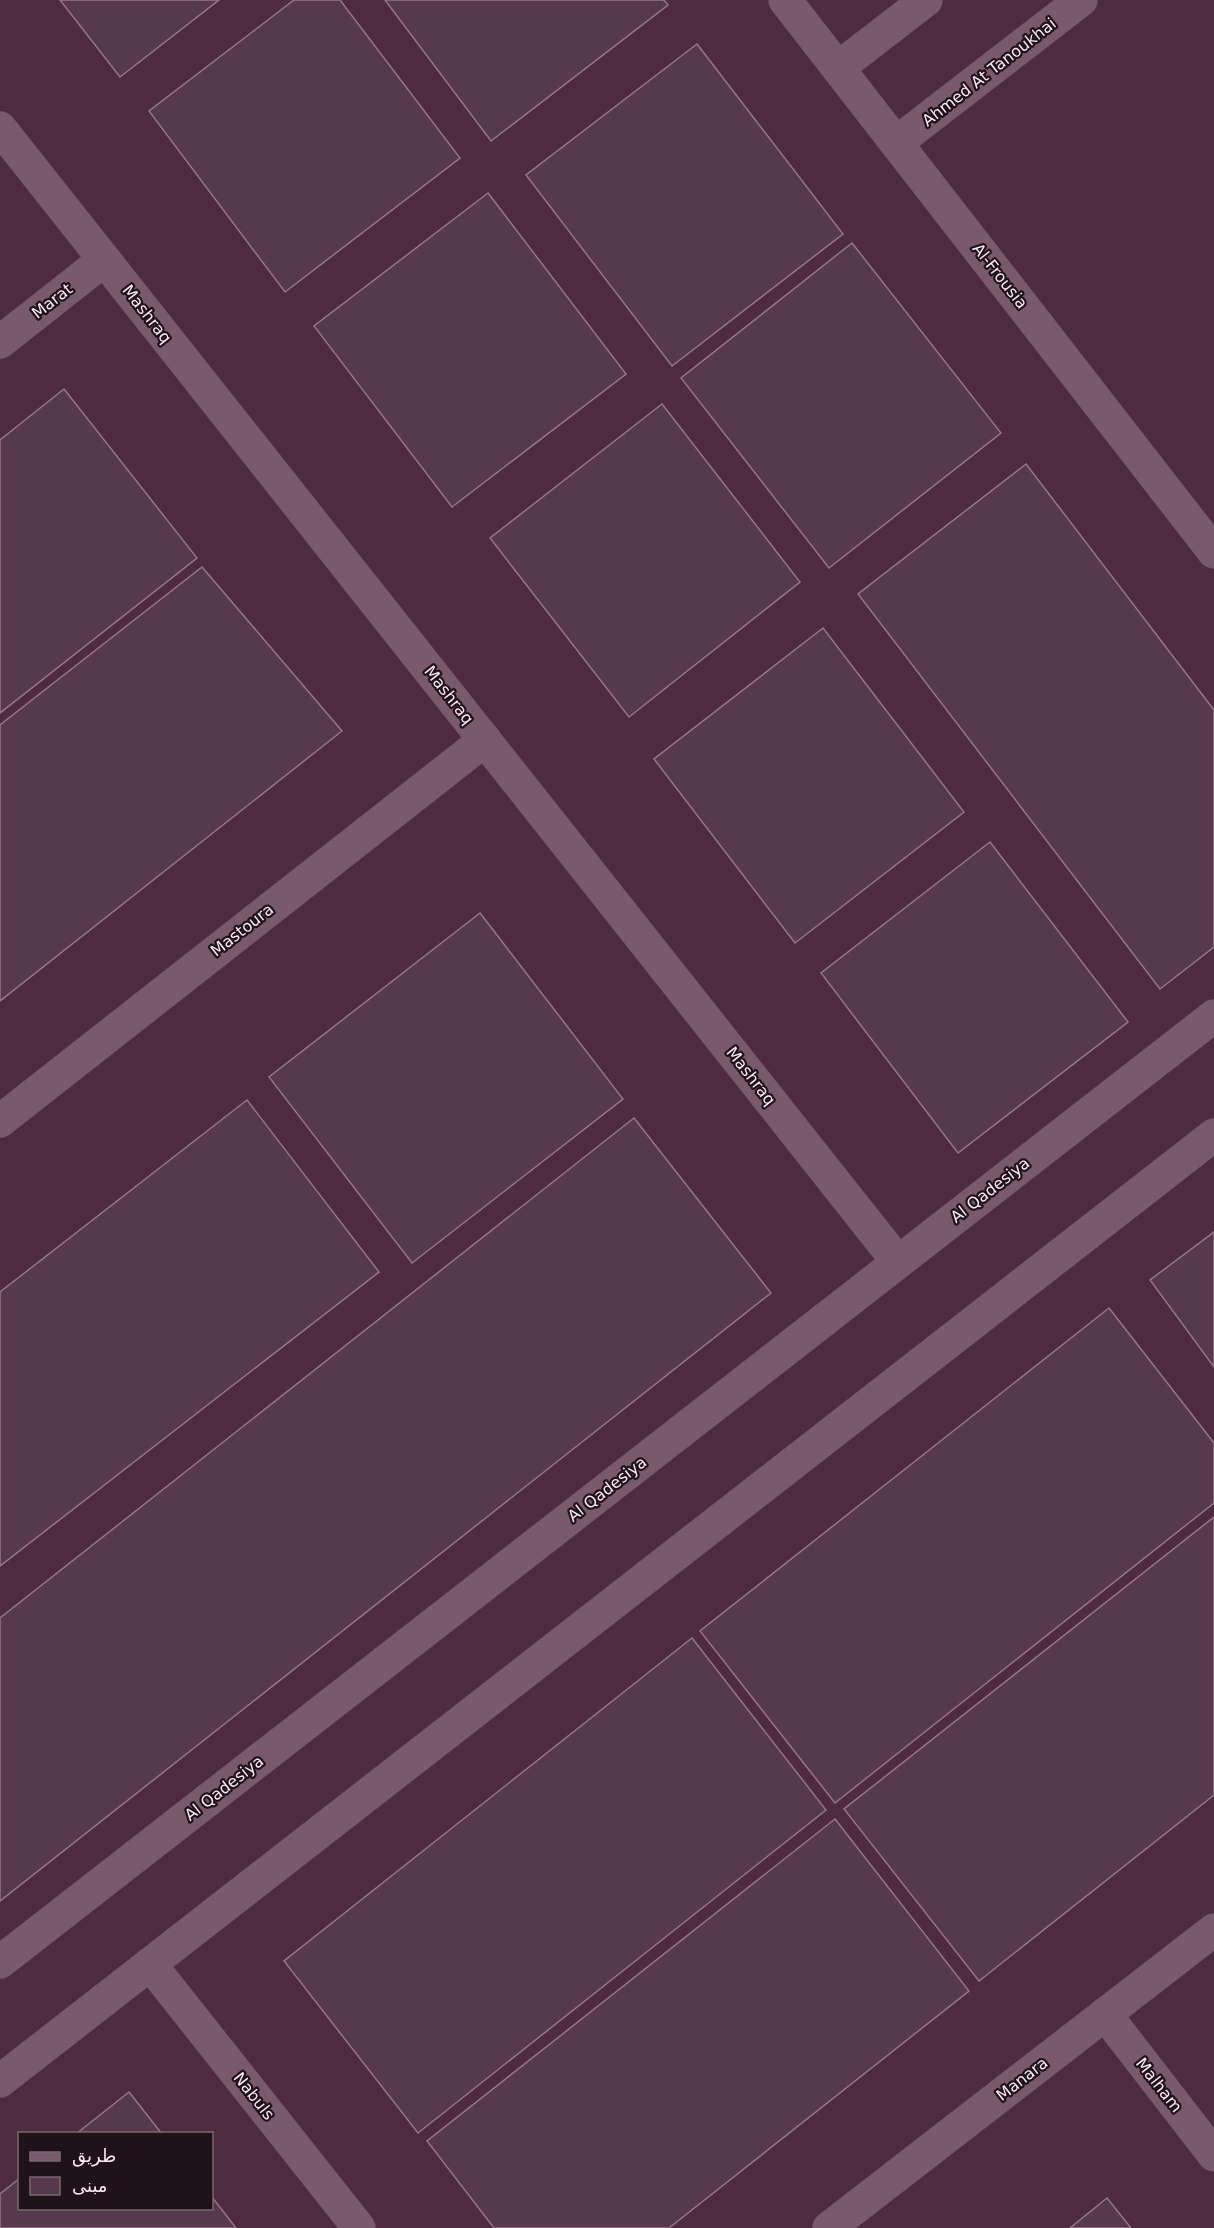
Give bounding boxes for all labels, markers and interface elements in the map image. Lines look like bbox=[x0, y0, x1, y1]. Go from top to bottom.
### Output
street label: Ahmed At Tanoukhai bbox=[918, 14, 1060, 130]
street label: Al-Frousia bbox=[969, 239, 1031, 313]
street label: Marat bbox=[28, 279, 76, 323]
street label: Mashraq bbox=[118, 281, 176, 347]
street label: Mashraq bbox=[420, 662, 478, 728]
street label: Mastoura bbox=[207, 900, 277, 960]
street label: Mashraq bbox=[722, 1043, 780, 1109]
street label: Al Qadesiya bbox=[947, 1153, 1033, 1227]
street label: Al Qadesiya bbox=[564, 1452, 650, 1526]
street label: Al Qadesiya bbox=[181, 1751, 267, 1825]
street label: Manara bbox=[993, 2053, 1051, 2105]
street label: Malham bbox=[1132, 2054, 1186, 2116]
street label: Nabuls bbox=[230, 2069, 278, 2123]
legend bbox=[18, 2132, 213, 2210]
text: طريق bbox=[72, 2145, 116, 2167]
text: مبنى bbox=[72, 2175, 108, 2196]

